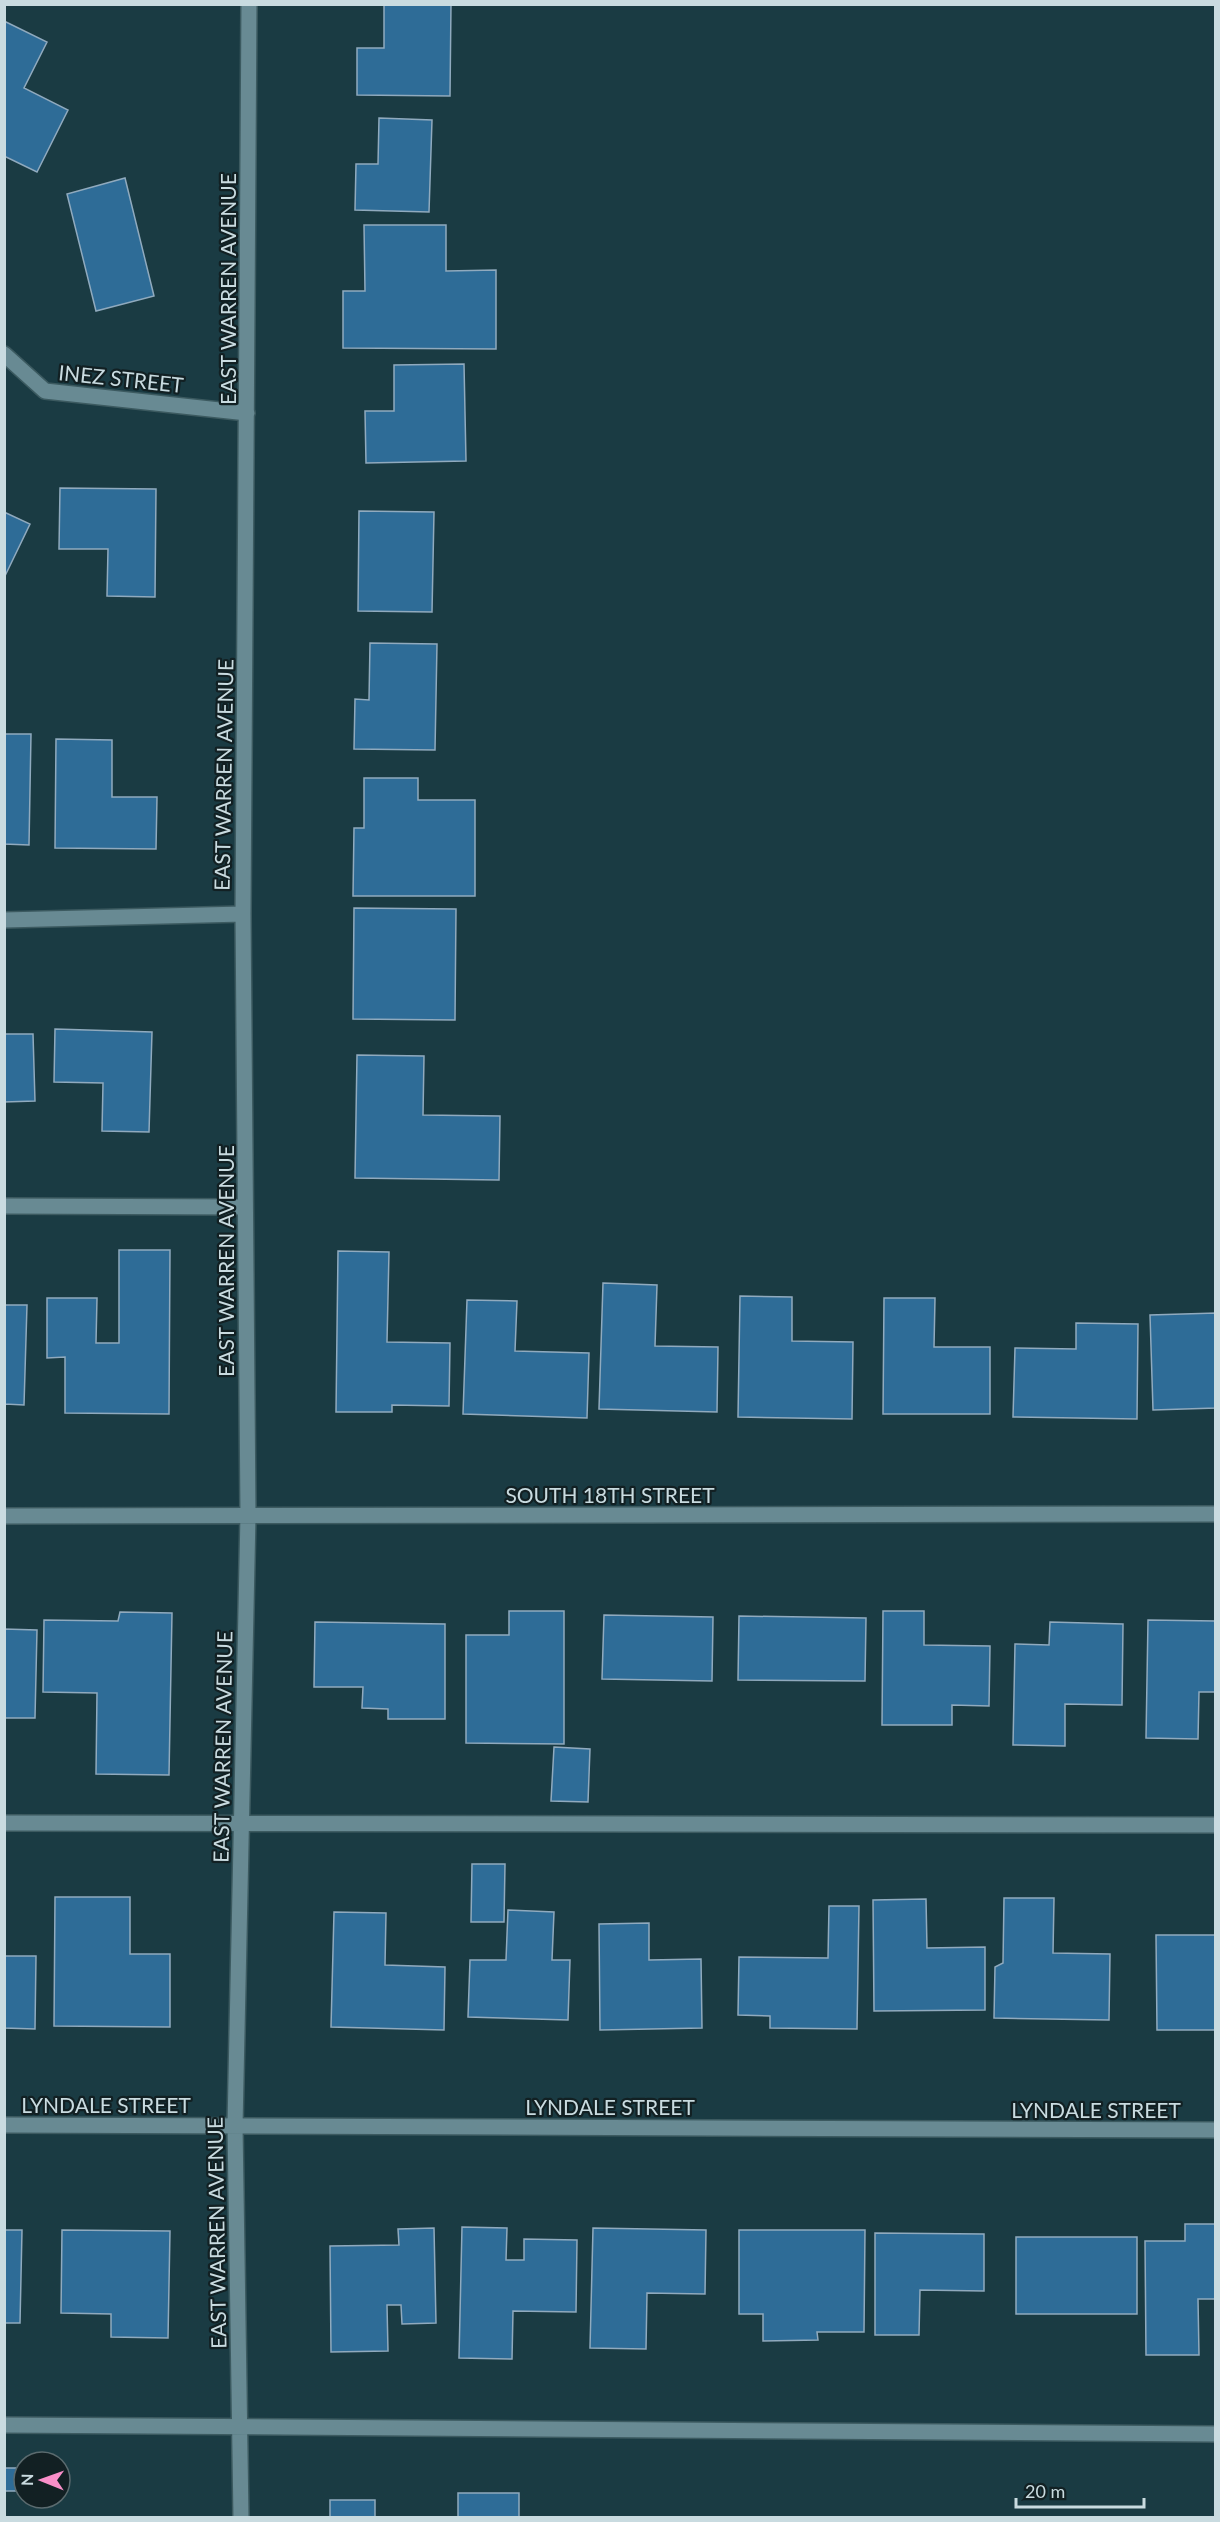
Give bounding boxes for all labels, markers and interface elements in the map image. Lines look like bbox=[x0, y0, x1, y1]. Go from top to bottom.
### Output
street label: EAST WARREN AVENUE bbox=[215, 173, 240, 405]
street label: INEZ STREET bbox=[57, 359, 185, 397]
street label: EAST WARREN AVENUE bbox=[208, 659, 238, 891]
street label: EAST WARREN AVENUE bbox=[213, 1145, 238, 1377]
street label: SOUTH 18TH STREET bbox=[505, 1482, 715, 1507]
street label: EAST WARREN AVENUE bbox=[207, 1631, 237, 1863]
street label: LYNDALE STREET bbox=[21, 2092, 191, 2117]
street label: LYNDALE STREET bbox=[525, 2094, 695, 2119]
street label: LYNDALE STREET bbox=[1011, 2097, 1181, 2122]
street label: EAST WARREN AVENUE bbox=[201, 2117, 231, 2349]
north arrow bbox=[12, 2450, 72, 2510]
scale bar bbox=[1016, 2471, 1144, 2509]
text: N bbox=[17, 2473, 36, 2486]
text: 20 m bbox=[1025, 2480, 1065, 2502]

